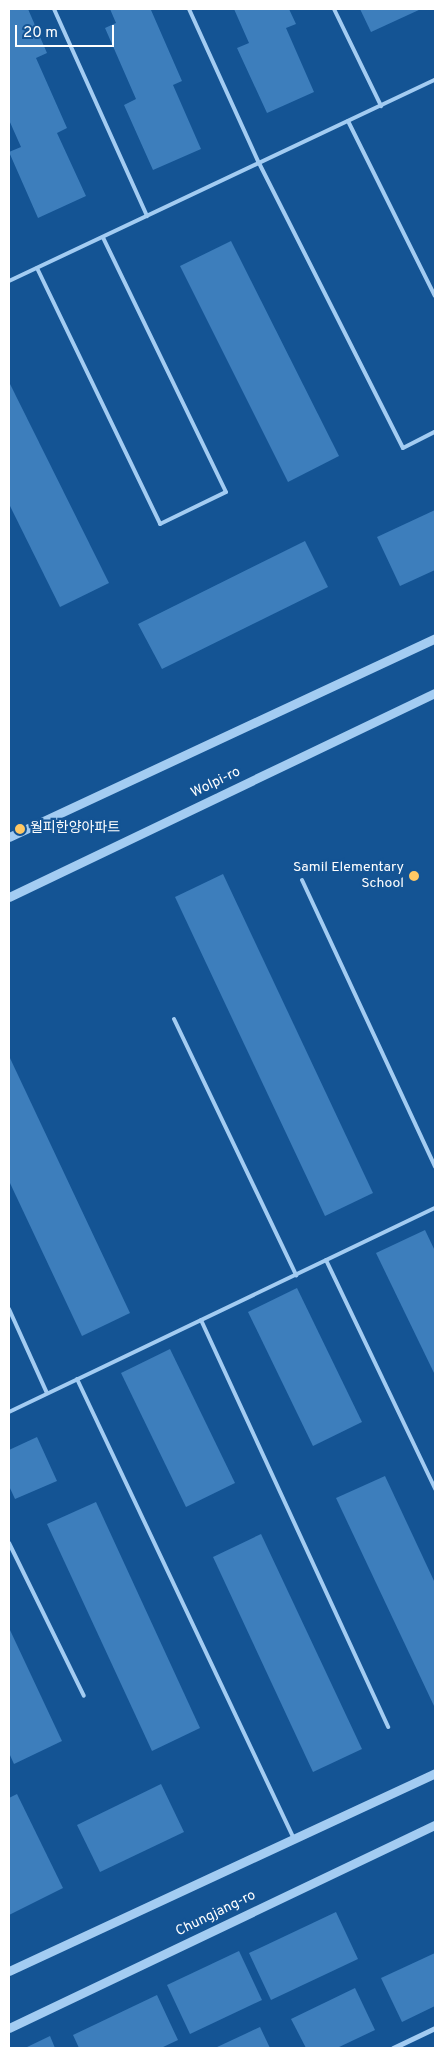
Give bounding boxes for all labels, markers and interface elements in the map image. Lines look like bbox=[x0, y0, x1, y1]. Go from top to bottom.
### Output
scale bar bbox=[18, 15, 116, 47]
text: 20 m bbox=[23, 24, 58, 43]
street label: Wolpi-ro bbox=[189, 764, 243, 802]
place label: 월피한양아파트 bbox=[30, 821, 120, 837]
marker: 월피한양아파트 bbox=[14, 823, 26, 835]
place label: Samil Elementary School bbox=[293, 860, 404, 892]
marker: Samil Elementary School bbox=[408, 870, 420, 882]
street label: Chungjang-ro bbox=[173, 1887, 259, 1941]

